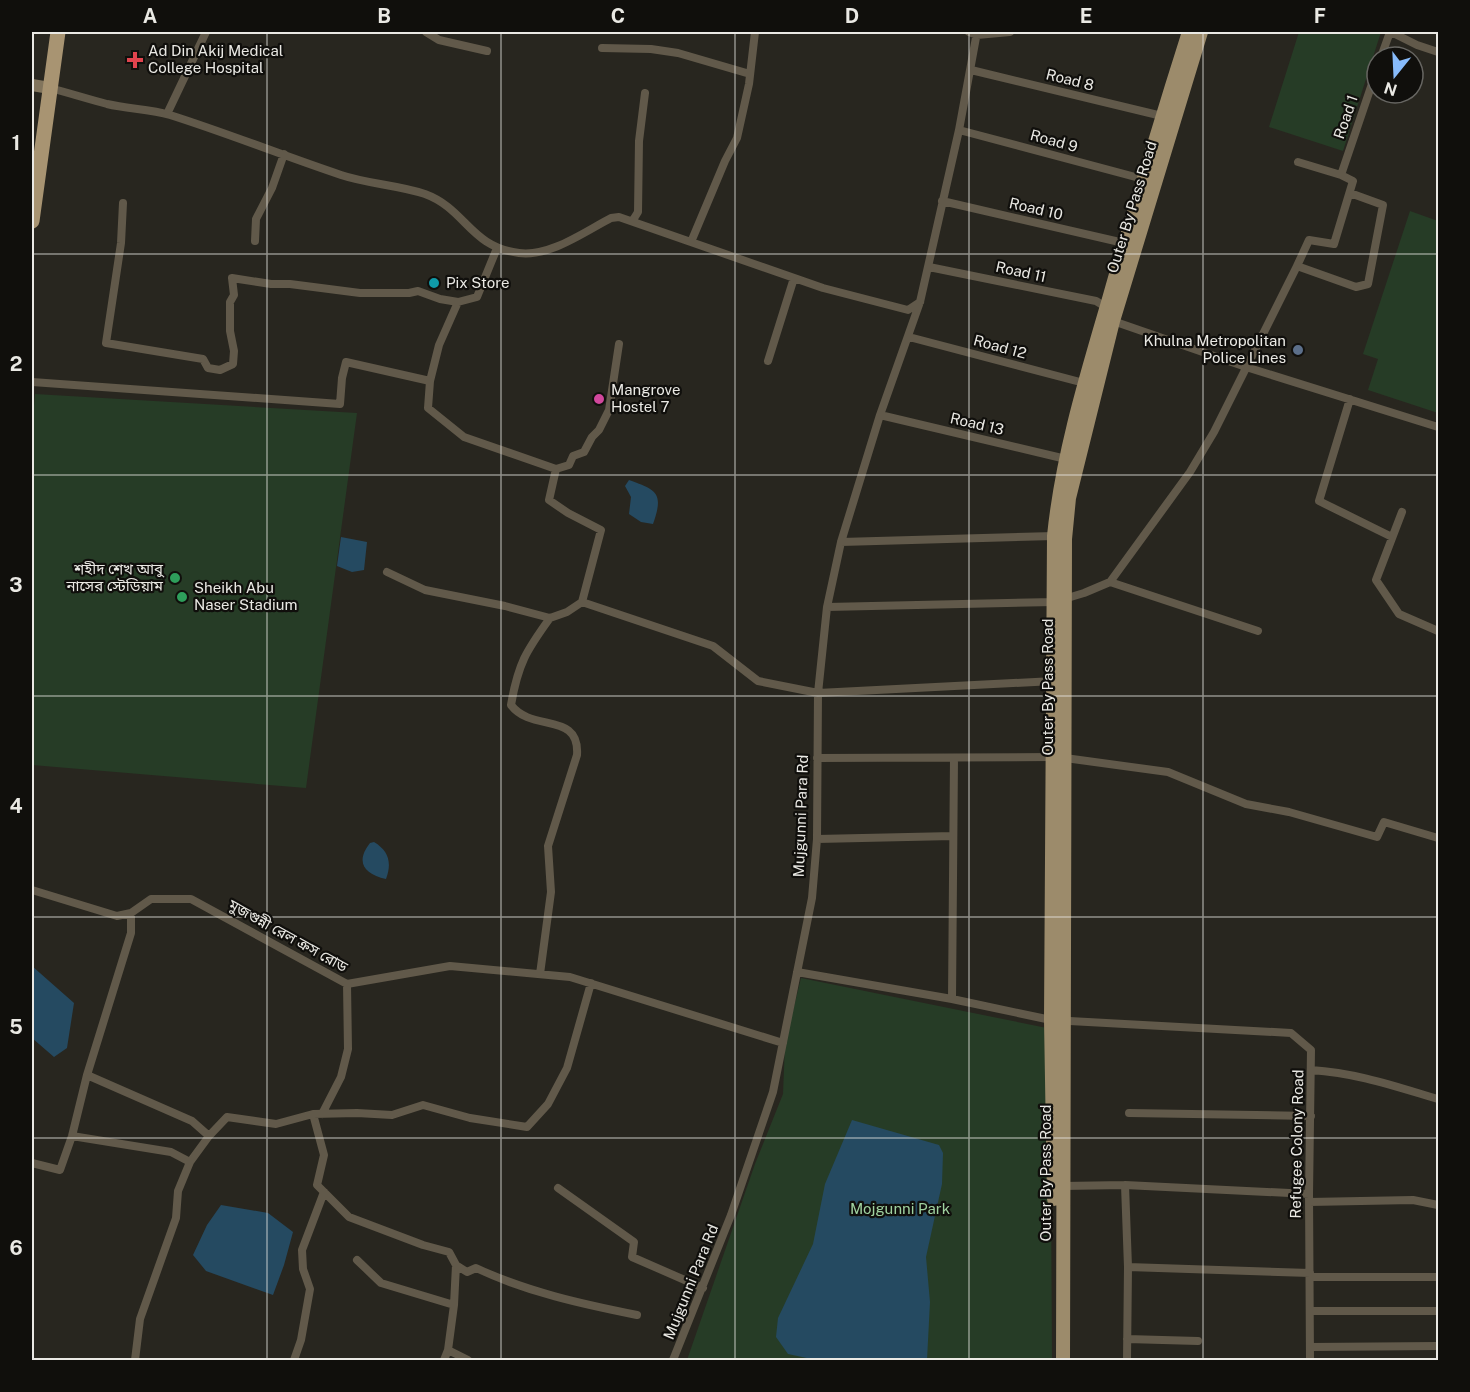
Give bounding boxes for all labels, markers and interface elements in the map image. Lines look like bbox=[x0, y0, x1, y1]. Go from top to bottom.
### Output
text: A bbox=[143, 4, 157, 28]
text: B bbox=[377, 4, 391, 28]
text: C bbox=[611, 4, 625, 28]
text: D bbox=[845, 4, 859, 28]
text: E bbox=[1080, 4, 1092, 28]
text: F bbox=[1314, 4, 1326, 28]
place label: Ad Din Akij Medical College Hospital bbox=[148, 42, 283, 76]
north arrow bbox=[1365, 45, 1425, 105]
marker: Ad Din Akij Medical College Hospital bbox=[126, 51, 144, 69]
street label: Road 8 bbox=[1044, 65, 1096, 94]
text: N bbox=[1382, 78, 1399, 100]
street label: Road 1 bbox=[1330, 93, 1361, 141]
street label: Road 9 bbox=[1028, 126, 1080, 155]
text: 1 bbox=[12, 131, 20, 155]
street label: Outer By Pass Road bbox=[1103, 139, 1160, 275]
street label: Road 10 bbox=[1008, 194, 1065, 223]
street label: Road 11 bbox=[994, 258, 1048, 285]
place label: Pix Store bbox=[446, 274, 509, 291]
marker: Pix Store bbox=[427, 276, 441, 290]
street label: Road 12 bbox=[972, 331, 1029, 362]
place label: Khulna Metropolitan Police Lines bbox=[1144, 332, 1286, 366]
marker: Khulna Metropolitan Police Lines bbox=[1291, 343, 1305, 357]
text: 2 bbox=[10, 352, 22, 376]
place label: Mangrove Hostel 7 bbox=[611, 381, 681, 415]
marker: Mangrove Hostel 7 bbox=[592, 392, 606, 406]
street label: Road 13 bbox=[949, 409, 1006, 438]
place label: শহীদ শেখ আবু নাসের স্টেডিয়াম bbox=[65, 560, 164, 594]
marker: শহীদ শেখ আবু নাসের স্টেডিয়াম bbox=[168, 571, 182, 585]
text: 3 bbox=[9, 573, 23, 597]
place label: Sheikh Abu Naser Stadium bbox=[194, 579, 297, 613]
marker: Sheikh Abu Naser Stadium bbox=[175, 590, 189, 604]
street label: Outer By Pass Road bbox=[1039, 619, 1056, 755]
street label: Mujgunni Para Rd bbox=[790, 754, 811, 878]
text: 4 bbox=[9, 794, 23, 818]
street label: মুজগুন্নী রেল ক্রস রোড bbox=[224, 895, 351, 976]
text: 5 bbox=[9, 1015, 23, 1039]
street label: Refugee Colony Road bbox=[1287, 1069, 1306, 1219]
street label: Outer By Pass Road bbox=[1037, 1105, 1054, 1241]
park label: Mojgunni Park bbox=[850, 1200, 950, 1217]
street label: Mujgunni Para Rd bbox=[660, 1222, 721, 1342]
text: 6 bbox=[9, 1236, 23, 1260]

